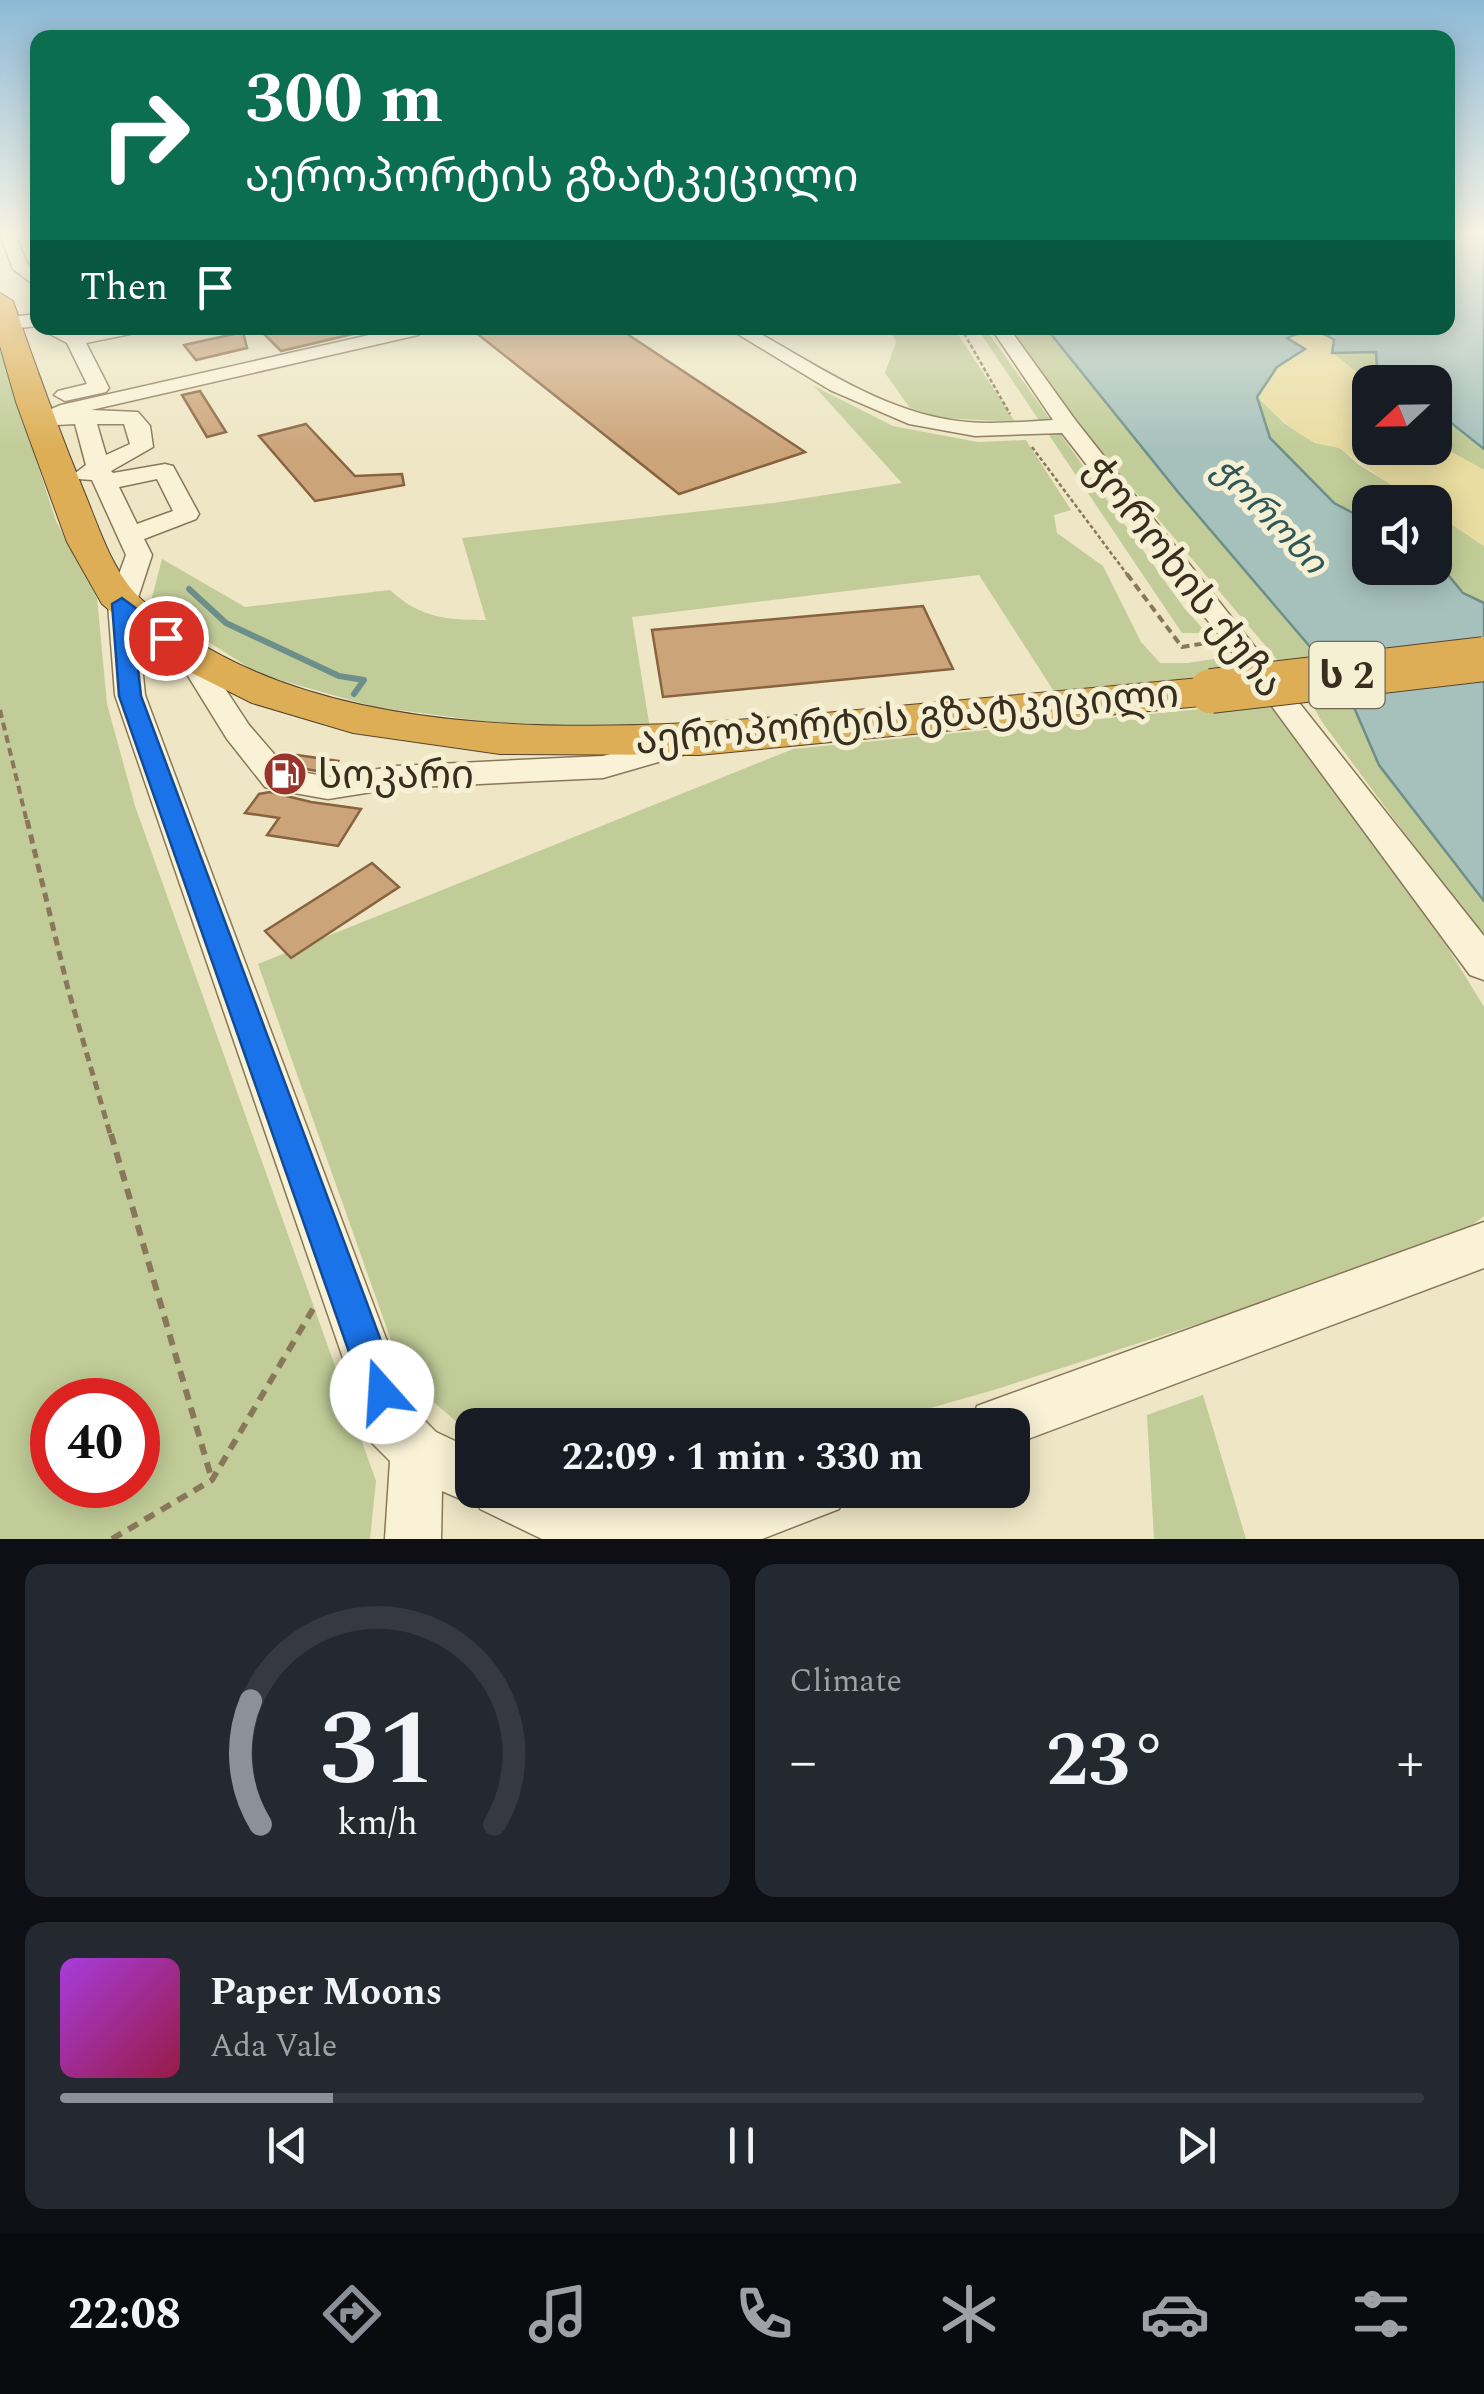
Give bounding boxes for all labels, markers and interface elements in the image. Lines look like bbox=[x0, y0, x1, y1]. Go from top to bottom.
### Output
text: 300 m bbox=[245, 47, 443, 153]
icon: right bbox=[80, 70, 210, 200]
text: აეროპორტის გზატკეცილი bbox=[245, 143, 859, 212]
text: Then bbox=[80, 259, 168, 317]
icon: arrive bbox=[188, 260, 243, 315]
north arrow bbox=[1352, 365, 1452, 465]
map controls bbox=[1352, 365, 1452, 585]
street label: ჭოროხის ქუჩა bbox=[1069, 443, 1298, 712]
water label: ჭოროხი bbox=[1199, 445, 1340, 588]
button: sound bbox=[1352, 485, 1452, 585]
pin bbox=[124, 596, 209, 681]
icon: arrive bbox=[139, 611, 194, 666]
road number: ს 2 bbox=[1310, 642, 1384, 708]
street label: აეროპორტის გზატკეცილი bbox=[633, 664, 1182, 773]
place label: სოკარი bbox=[318, 746, 474, 807]
fuel station icon: სოკარი bbox=[262, 751, 308, 797]
position arrow bbox=[330, 1340, 434, 1444]
speed limit sign: 40 bbox=[30, 1378, 160, 1508]
text: 22:09 · 1 min · 330 m bbox=[562, 1429, 923, 1487]
text: Climate bbox=[790, 1657, 902, 1706]
text: 31 bbox=[319, 1672, 436, 1830]
text: 23° bbox=[1046, 1705, 1168, 1819]
text: − bbox=[790, 1721, 817, 1804]
text: + bbox=[1396, 1721, 1424, 1804]
text: km/h bbox=[337, 1796, 417, 1851]
text: Paper Moons bbox=[210, 1964, 442, 2022]
text: Ada Vale bbox=[210, 2022, 337, 2071]
icon: previous bbox=[260, 2118, 315, 2173]
icon: pause bbox=[714, 2118, 769, 2173]
icon: next bbox=[1169, 2118, 1224, 2173]
icon: directions bbox=[317, 2279, 387, 2349]
icon: music bbox=[523, 2279, 593, 2349]
icon: phone bbox=[729, 2279, 799, 2349]
icon: climate bbox=[934, 2279, 1004, 2349]
icon: car bbox=[1140, 2279, 1210, 2349]
icon: filters bbox=[1346, 2279, 1416, 2349]
text: 22:08 bbox=[68, 2280, 181, 2349]

